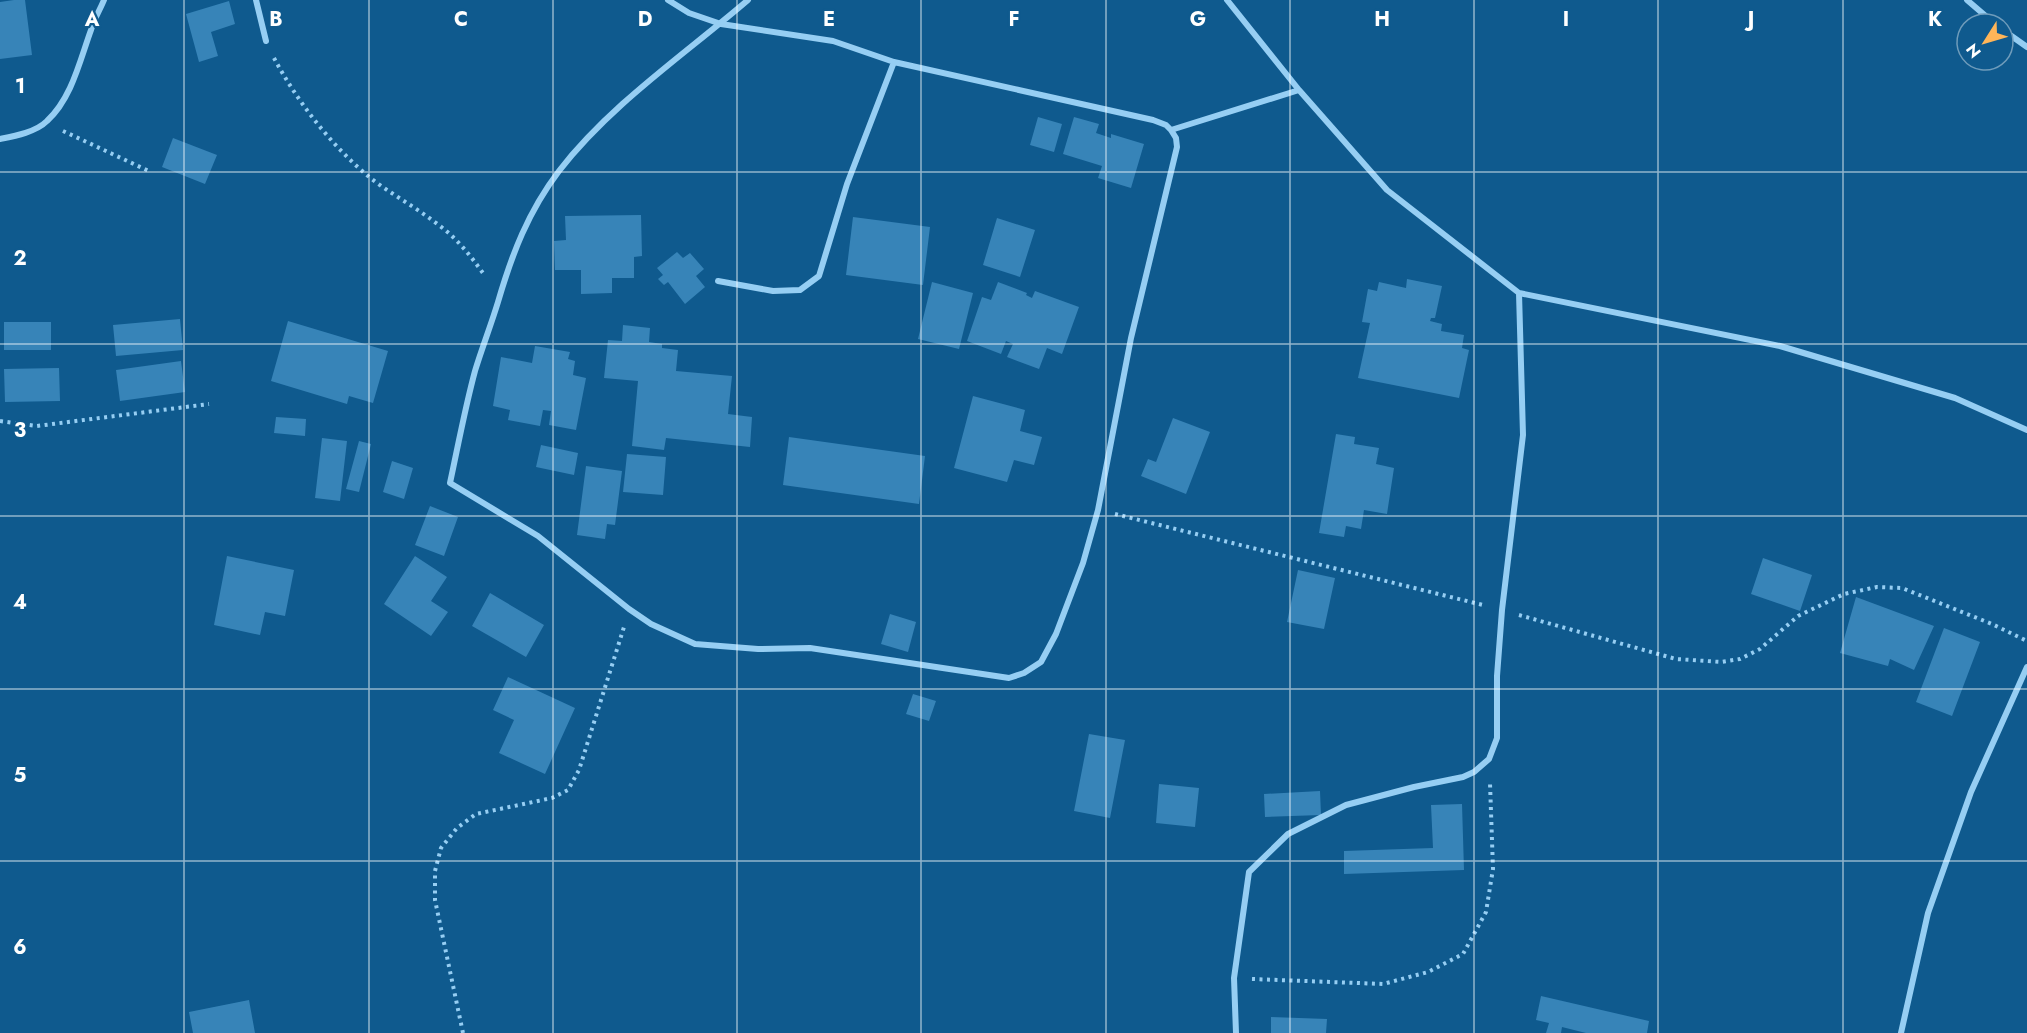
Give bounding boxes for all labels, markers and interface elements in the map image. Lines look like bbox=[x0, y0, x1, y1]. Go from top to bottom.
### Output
text: A bbox=[84, 5, 100, 34]
text: B bbox=[269, 5, 283, 34]
text: C bbox=[454, 5, 468, 34]
text: D bbox=[638, 5, 652, 34]
text: E bbox=[823, 5, 835, 34]
text: F bbox=[1008, 5, 1020, 34]
text: G bbox=[1190, 5, 1206, 34]
text: H bbox=[1374, 5, 1390, 34]
text: I bbox=[1563, 5, 1569, 34]
text: J bbox=[1744, 5, 1754, 34]
text: K bbox=[1928, 5, 1942, 34]
north arrow bbox=[1955, 12, 2015, 72]
text: N bbox=[1960, 39, 1986, 63]
text: 1 bbox=[15, 72, 25, 101]
text: 2 bbox=[13, 244, 27, 273]
text: 3 bbox=[14, 416, 26, 445]
text: 4 bbox=[13, 588, 27, 617]
text: 5 bbox=[14, 761, 27, 790]
text: 6 bbox=[13, 933, 27, 962]

